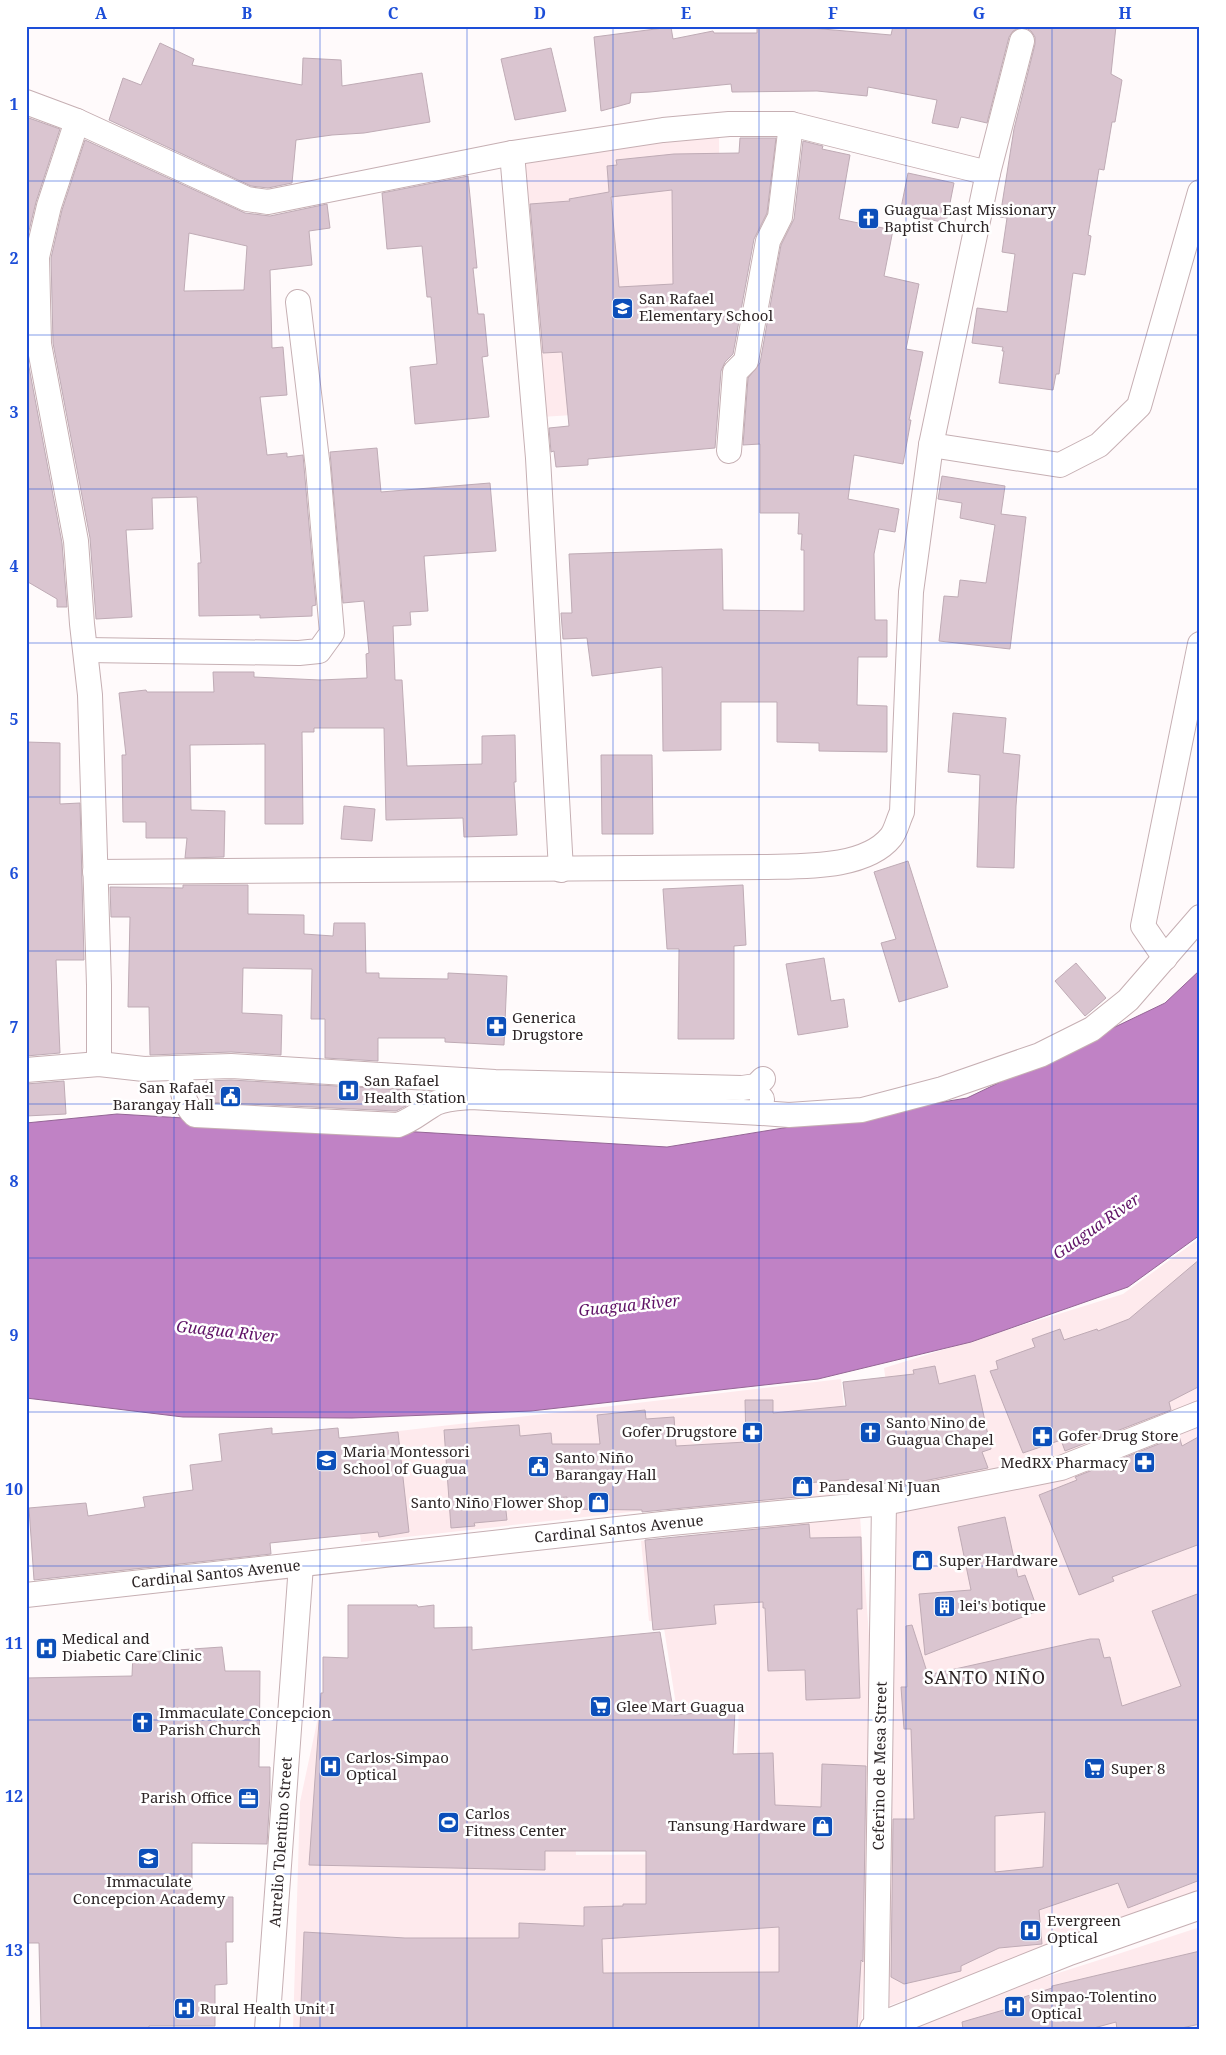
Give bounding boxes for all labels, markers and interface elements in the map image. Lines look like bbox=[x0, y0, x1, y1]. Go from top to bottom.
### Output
text: A bbox=[95, 2, 108, 24]
text: B bbox=[242, 2, 253, 24]
text: C bbox=[388, 2, 399, 24]
text: D bbox=[534, 2, 546, 24]
text: E bbox=[681, 2, 691, 24]
text: F bbox=[828, 2, 838, 24]
text: G bbox=[973, 2, 985, 24]
text: H bbox=[1118, 2, 1132, 24]
text: 1 bbox=[9, 93, 19, 115]
place label: Guagua East Missionary Baptist Church bbox=[884, 199, 1056, 236]
church icon: Guagua East Missionary Baptist Church bbox=[856, 207, 880, 231]
text: 2 bbox=[9, 247, 19, 269]
place label: San Rafael Elementary School bbox=[639, 288, 773, 325]
school or university icon: San Rafael Elementary School bbox=[611, 296, 635, 320]
text: 3 bbox=[9, 401, 19, 423]
text: 4 bbox=[9, 555, 19, 577]
text: 5 bbox=[9, 708, 19, 730]
text: 6 bbox=[9, 862, 19, 884]
place label: Generica Drugstore bbox=[512, 1007, 583, 1044]
pharmacy icon: Generica Drugstore bbox=[484, 1015, 508, 1039]
text: 7 bbox=[9, 1016, 19, 1038]
place label: San Rafael Health Station bbox=[364, 1070, 466, 1107]
place label: San Rafael Barangay Hall bbox=[113, 1077, 214, 1114]
hospital icon: San Rafael Health Station bbox=[336, 1078, 360, 1102]
public building icon: San Rafael Barangay Hall bbox=[218, 1085, 242, 1109]
text: 8 bbox=[9, 1170, 19, 1192]
water label: Guagua River bbox=[1048, 1188, 1144, 1264]
water label: Guagua River bbox=[577, 1289, 681, 1321]
water label: Guagua River bbox=[175, 1315, 279, 1347]
text: 9 bbox=[9, 1324, 19, 1346]
place label: Santo Nino de Guagua Chapel bbox=[886, 1412, 994, 1449]
pharmacy icon: Gofer Drugstore bbox=[741, 1420, 765, 1444]
church icon: Santo Nino de Guagua Chapel bbox=[858, 1420, 882, 1444]
place label: Gofer Drugstore bbox=[622, 1421, 737, 1441]
pharmacy icon: Gofer Drug Store bbox=[1030, 1424, 1054, 1448]
place label: Gofer Drug Store bbox=[1058, 1425, 1179, 1445]
place label: Maria Montessori School of Guagua bbox=[343, 1441, 470, 1478]
place label: Santo Niño Barangay Hall bbox=[555, 1447, 657, 1484]
school or university icon: Maria Montessori School of Guagua bbox=[315, 1449, 339, 1473]
pharmacy icon: MedRX Pharmacy bbox=[1132, 1451, 1156, 1475]
place label: MedRX Pharmacy bbox=[1000, 1452, 1129, 1472]
public building icon: Santo Niño Barangay Hall bbox=[527, 1455, 551, 1479]
shop icon: Pandesal Ni Juan bbox=[791, 1475, 815, 1499]
place label: Pandesal Ni Juan bbox=[819, 1476, 941, 1496]
text: 10 bbox=[5, 1478, 23, 1500]
shop icon: Santo Niño Flower Shop bbox=[587, 1491, 611, 1515]
place label: Santo Niño Flower Shop bbox=[411, 1492, 583, 1512]
street label: Cardinal Santos Avenue bbox=[533, 1509, 704, 1547]
shop icon: Super Hardware bbox=[911, 1549, 935, 1573]
place label: Super Hardware bbox=[939, 1550, 1058, 1570]
street label: Cardinal Santos Avenue bbox=[130, 1554, 301, 1592]
building icon: lei's botique bbox=[932, 1594, 956, 1618]
place label: lei's botique bbox=[960, 1595, 1046, 1615]
place label: Medical and Diabetic Care Clinic bbox=[62, 1628, 202, 1665]
text: 11 bbox=[5, 1632, 23, 1654]
hospital icon: Medical and Diabetic Care Clinic bbox=[34, 1636, 58, 1660]
district label: SANTO NIÑO bbox=[924, 1665, 1046, 1689]
street label: Ceferino de Mesa Street bbox=[868, 1681, 890, 1851]
supermarket icon: Glee Mart Guagua bbox=[588, 1695, 612, 1719]
place label: Glee Mart Guagua bbox=[616, 1696, 745, 1716]
place label: Immaculate Concepcion Parish Church bbox=[159, 1702, 331, 1739]
church icon: Immaculate Concepcion Parish Church bbox=[131, 1710, 155, 1734]
place label: Carlos-Simpao Optical bbox=[346, 1747, 449, 1784]
hospital icon: Carlos-Simpao Optical bbox=[318, 1755, 342, 1779]
street label: Aurelio Tolentino Street bbox=[264, 1756, 296, 1928]
supermarket icon: Super 8 bbox=[1083, 1757, 1107, 1781]
place label: Super 8 bbox=[1111, 1758, 1165, 1778]
text: 12 bbox=[5, 1785, 23, 1807]
office icon: Parish Office bbox=[236, 1786, 260, 1810]
place label: Parish Office bbox=[141, 1787, 232, 1807]
place label: Carlos Fitness Center bbox=[465, 1803, 566, 1840]
sports icon: Carlos Fitness Center bbox=[437, 1811, 461, 1835]
shop icon: Tansung Hardware bbox=[810, 1814, 834, 1838]
place label: Tansung Hardware bbox=[668, 1815, 806, 1835]
school or university icon: Immaculate Concepcion Academy bbox=[137, 1847, 161, 1871]
place label: Immaculate Concepcion Academy bbox=[73, 1871, 226, 1908]
place label: Evergreen Optical bbox=[1047, 1910, 1121, 1947]
hospital icon: Evergreen Optical bbox=[1019, 1918, 1043, 1942]
text: 13 bbox=[5, 1939, 23, 1961]
place label: Simpao-Tolentino Optical bbox=[1031, 1986, 1157, 2023]
hospital icon: Simpao-Tolentino Optical bbox=[1003, 1994, 1027, 2018]
hospital icon: Rural Health Unit I bbox=[172, 1997, 196, 2021]
place label: Rural Health Unit I bbox=[200, 1998, 335, 2018]

